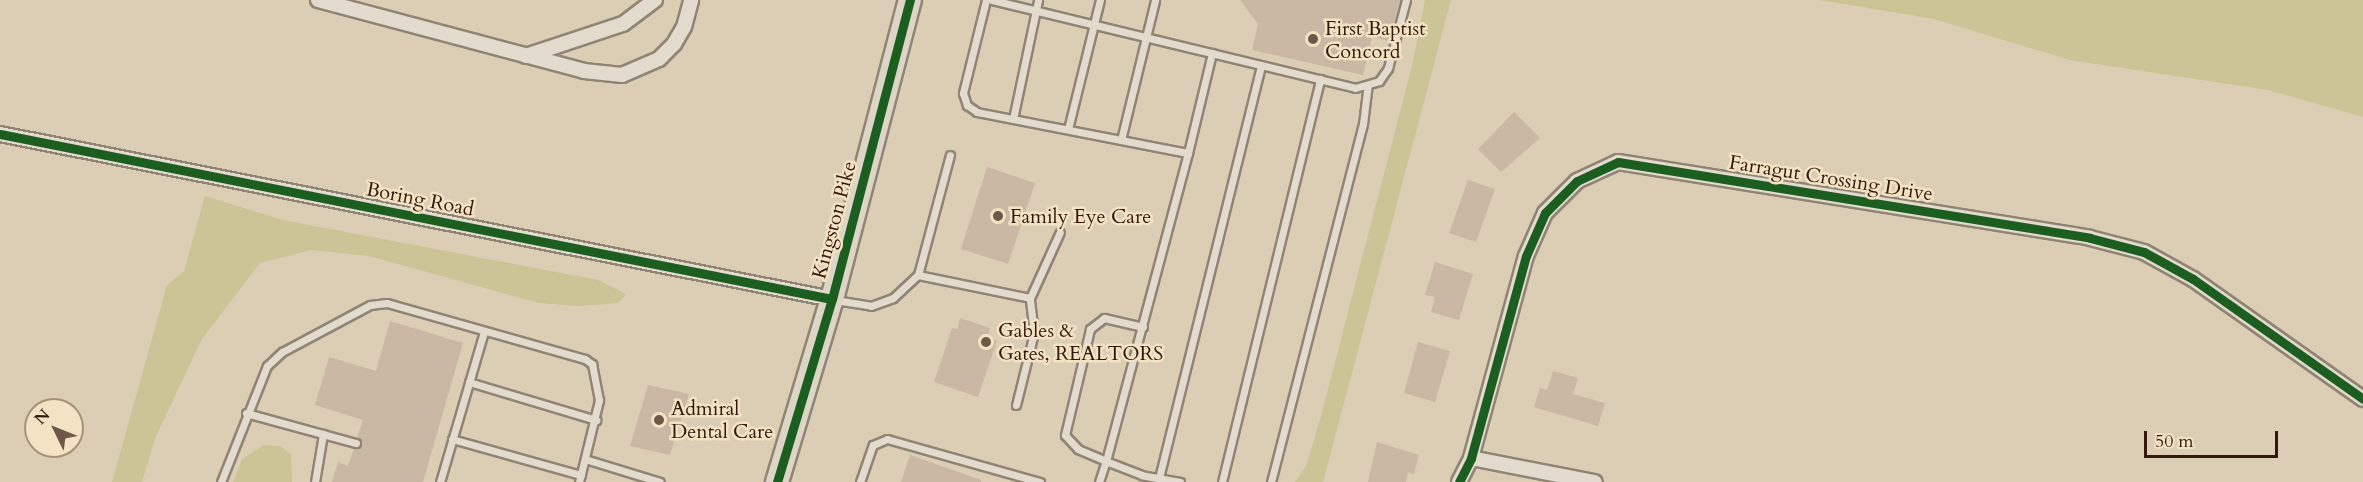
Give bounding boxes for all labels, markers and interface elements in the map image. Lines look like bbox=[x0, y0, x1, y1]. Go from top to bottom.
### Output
place label: First Baptist Concord bbox=[1325, 16, 1426, 63]
marker: First Baptist Concord bbox=[1306, 32, 1320, 46]
street label: Farragut Crossing Drive bbox=[1727, 150, 1935, 206]
street label: Kingston Pike bbox=[807, 159, 861, 281]
street label: Boring Road bbox=[364, 177, 476, 221]
place label: Family Eye Care bbox=[1010, 204, 1151, 228]
marker: Family Eye Care bbox=[991, 209, 1005, 223]
place label: Gables & Gates, REALTORS bbox=[998, 318, 1163, 365]
marker: Gables & Gates, REALTORS bbox=[979, 335, 993, 349]
place label: Admiral Dental Care bbox=[671, 396, 773, 443]
north arrow bbox=[24, 398, 84, 458]
text: N bbox=[30, 405, 55, 430]
marker: Admiral Dental Care bbox=[652, 413, 666, 427]
scale bar bbox=[2147, 419, 2280, 457]
text: 50 m bbox=[2155, 429, 2194, 454]

